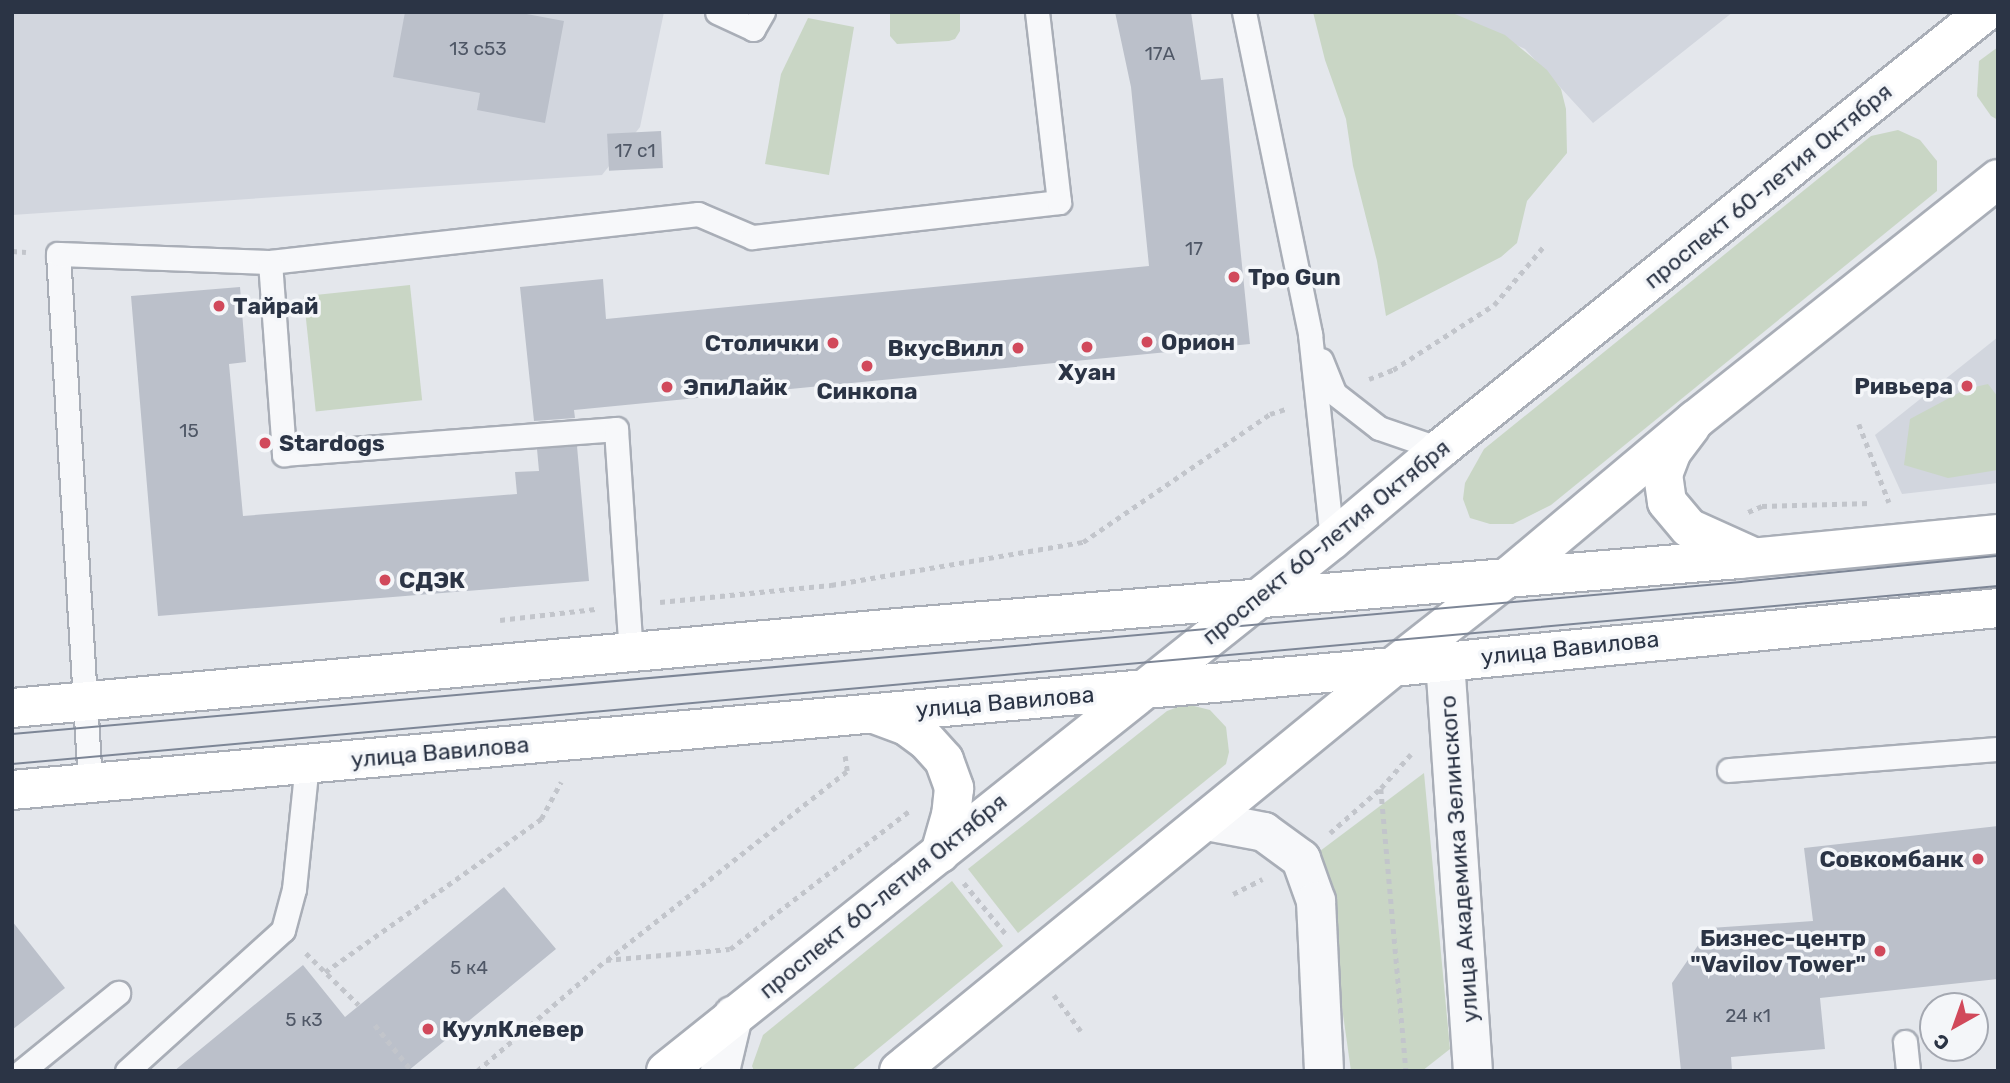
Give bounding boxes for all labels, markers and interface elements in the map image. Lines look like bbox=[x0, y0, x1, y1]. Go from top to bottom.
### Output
house number: 13 с53 bbox=[449, 38, 507, 60]
house number: 17А bbox=[1145, 43, 1175, 65]
street label: проспект 60-летия Октября bbox=[1639, 78, 1897, 294]
house number: 17 с1 bbox=[614, 140, 656, 162]
house number: 17 bbox=[1185, 238, 1203, 260]
place label: Tpo Gun bbox=[1248, 263, 1341, 291]
marker: Tpo Gun bbox=[1226, 269, 1242, 285]
place label: Тайрай bbox=[233, 292, 318, 320]
marker: Тайрай bbox=[211, 298, 227, 314]
place label: Орион bbox=[1161, 328, 1235, 356]
place label: Столички bbox=[705, 329, 819, 357]
place label: ВкусВилл bbox=[888, 334, 1004, 362]
marker: Орион bbox=[1139, 334, 1155, 350]
marker: Столички bbox=[825, 335, 841, 351]
marker: Хуан bbox=[1079, 339, 1095, 355]
marker: ВкусВилл bbox=[1010, 340, 1026, 356]
marker: Синкопа bbox=[859, 358, 875, 374]
place label: Хуан bbox=[1058, 358, 1116, 386]
place label: Ривьера bbox=[1854, 372, 1953, 400]
place label: ЭпиЛайк bbox=[683, 373, 788, 401]
marker: ЭпиЛайк bbox=[657, 377, 677, 397]
place label: Синкопа bbox=[816, 377, 918, 405]
marker: Ривьера bbox=[1959, 378, 1975, 394]
house number: 15 bbox=[179, 420, 199, 442]
place label: Stardogs bbox=[279, 429, 385, 457]
street label: проспект 60-летия Октября bbox=[1197, 434, 1455, 650]
marker: Stardogs bbox=[257, 435, 273, 451]
place label: СДЭК bbox=[399, 566, 465, 594]
marker: СДЭК bbox=[377, 572, 393, 588]
street label: улица Вавилова bbox=[1480, 625, 1660, 671]
street label: улица Вавилова bbox=[915, 680, 1095, 724]
street label: улица Академика Зелинского bbox=[1434, 694, 1484, 1024]
street label: улица Вавилова bbox=[350, 730, 530, 774]
street label: проспект 60-летия Октября bbox=[754, 788, 1012, 1004]
place label: Совкомбанк bbox=[1819, 845, 1964, 873]
marker: Совкомбанк bbox=[1970, 851, 1986, 867]
place label: Бизнес-центр "Vavilov Tower" bbox=[1689, 924, 1866, 978]
marker: Бизнес-центр "Vavilov Tower" bbox=[1872, 943, 1888, 959]
house number: 5 к4 bbox=[450, 957, 488, 979]
north arrow bbox=[1919, 992, 1989, 1062]
house number: 24 к1 bbox=[1725, 1005, 1771, 1027]
house number: 5 к3 bbox=[285, 1009, 323, 1031]
place label: КуулКлевер bbox=[442, 1015, 584, 1043]
marker: КуулКлевер bbox=[420, 1021, 436, 1037]
text: С bbox=[1929, 1029, 1954, 1055]

